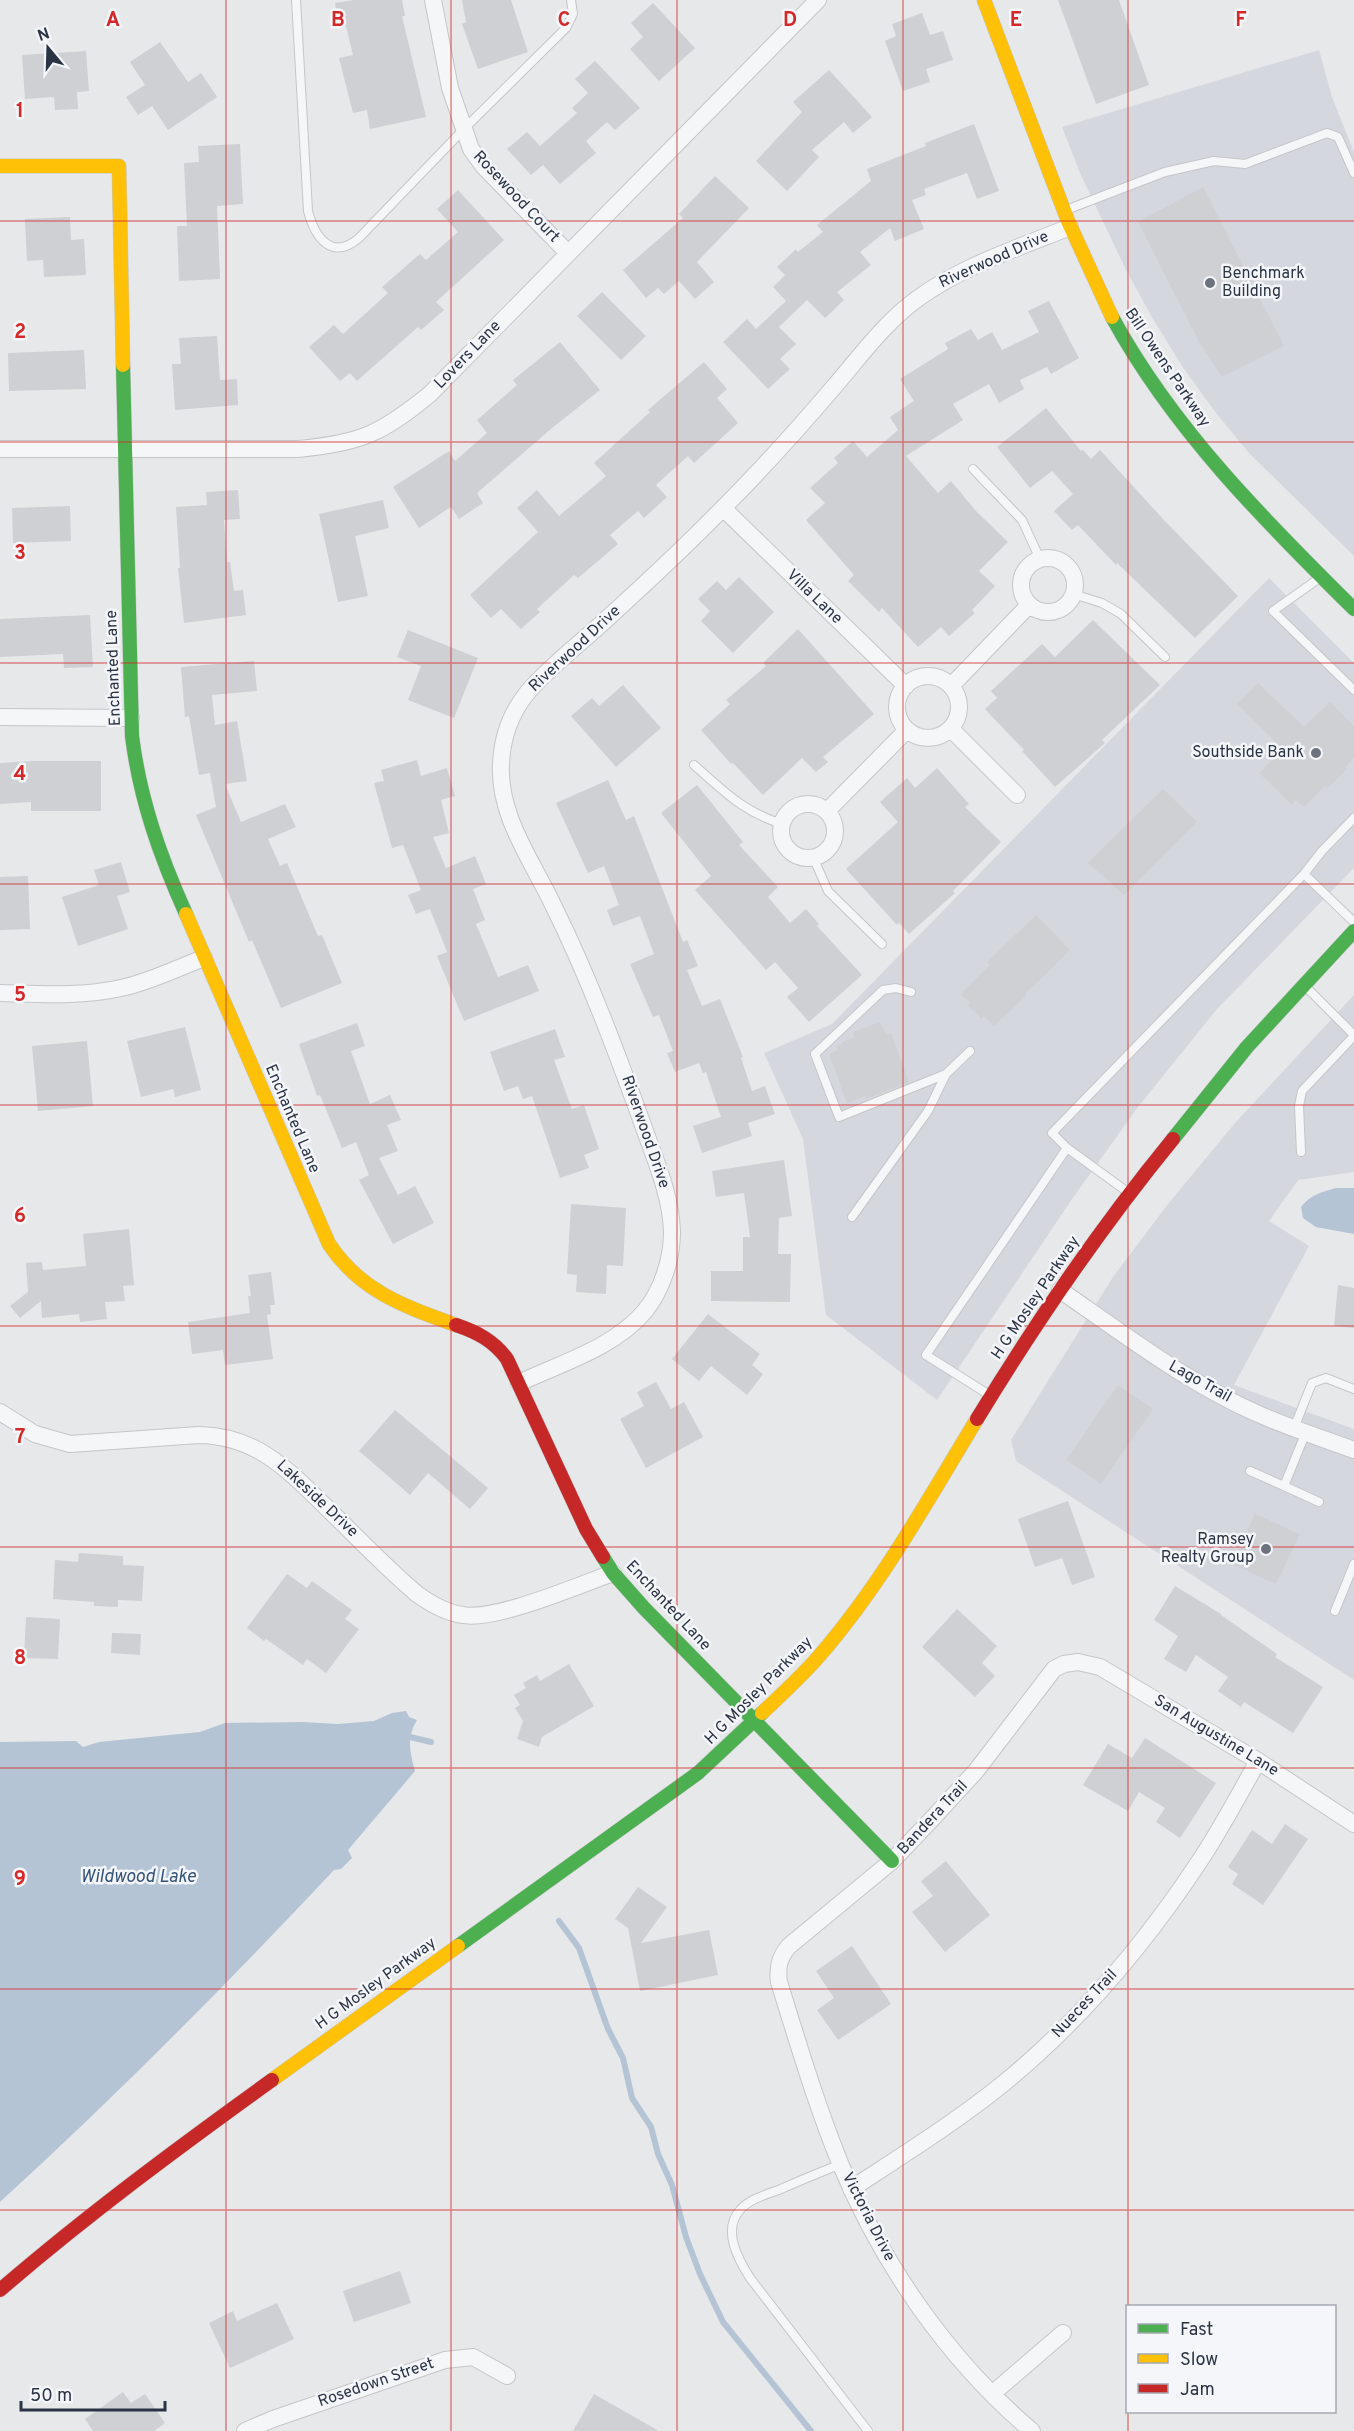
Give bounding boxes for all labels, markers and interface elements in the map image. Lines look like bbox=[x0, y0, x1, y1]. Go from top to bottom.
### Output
text: A bbox=[106, 8, 120, 34]
text: B bbox=[331, 8, 345, 34]
text: C bbox=[558, 8, 570, 34]
text: D bbox=[783, 8, 797, 34]
text: E bbox=[1010, 8, 1022, 34]
text: F bbox=[1235, 8, 1247, 34]
north arrow bbox=[18, 18, 78, 78]
text: N bbox=[35, 24, 52, 47]
text: 1 bbox=[16, 99, 24, 125]
street label: Rosewood Court bbox=[468, 147, 564, 247]
street label: Riverwood Drive bbox=[936, 227, 1052, 293]
place label: Benchmark Building bbox=[1222, 264, 1305, 302]
marker: Benchmark Building bbox=[1203, 276, 1217, 290]
street label: Bill Owens Parkway bbox=[1120, 305, 1214, 431]
street label: Lovers Lane bbox=[430, 317, 506, 393]
text: 2 bbox=[14, 320, 26, 346]
text: 3 bbox=[14, 541, 26, 567]
street label: Villa Lane bbox=[782, 565, 846, 629]
street label: Riverwood Drive bbox=[525, 601, 625, 697]
street label: Enchanted Lane bbox=[102, 610, 126, 726]
place label: Southside Bank bbox=[1192, 743, 1304, 763]
marker: Southside Bank bbox=[1309, 746, 1323, 760]
text: 4 bbox=[14, 762, 26, 788]
text: 5 bbox=[14, 983, 26, 1009]
street label: Enchanted Lane bbox=[260, 1062, 324, 1176]
street label: Riverwood Drive bbox=[616, 1073, 674, 1191]
text: 6 bbox=[14, 1204, 26, 1230]
street label: H G Mosley Parkway bbox=[987, 1233, 1085, 1363]
street label: Lago Trail bbox=[1165, 1357, 1235, 1407]
text: 7 bbox=[15, 1425, 25, 1451]
street label: Lakeside Drive bbox=[272, 1456, 362, 1542]
place label: Ramsey Realty Group bbox=[1161, 1530, 1254, 1568]
marker: Ramsey Realty Group bbox=[1259, 1542, 1273, 1556]
street label: Enchanted Lane bbox=[621, 1557, 715, 1655]
street label: H G Mosley Parkway bbox=[701, 1633, 817, 1749]
text: 8 bbox=[14, 1646, 26, 1672]
street label: San Augustine Lane bbox=[1150, 1691, 1282, 1781]
street label: Bandera Trail bbox=[894, 1777, 972, 1859]
water label: Wildwood Lake bbox=[80, 1866, 196, 1889]
text: 9 bbox=[14, 1867, 26, 1893]
street label: H G Mosley Parkway bbox=[312, 1933, 440, 2035]
street label: Nueces Trail bbox=[1048, 1965, 1122, 2043]
street label: Victoria Drive bbox=[837, 2169, 899, 2265]
legend bbox=[1126, 2305, 1336, 2413]
text: Fast bbox=[1180, 2319, 1213, 2342]
text: Slow bbox=[1180, 2349, 1218, 2372]
street label: Rosedown Street bbox=[315, 2354, 437, 2412]
scale bar bbox=[21, 2374, 165, 2412]
text: Jam bbox=[1180, 2379, 1215, 2402]
text: 50 m bbox=[30, 2385, 72, 2408]

